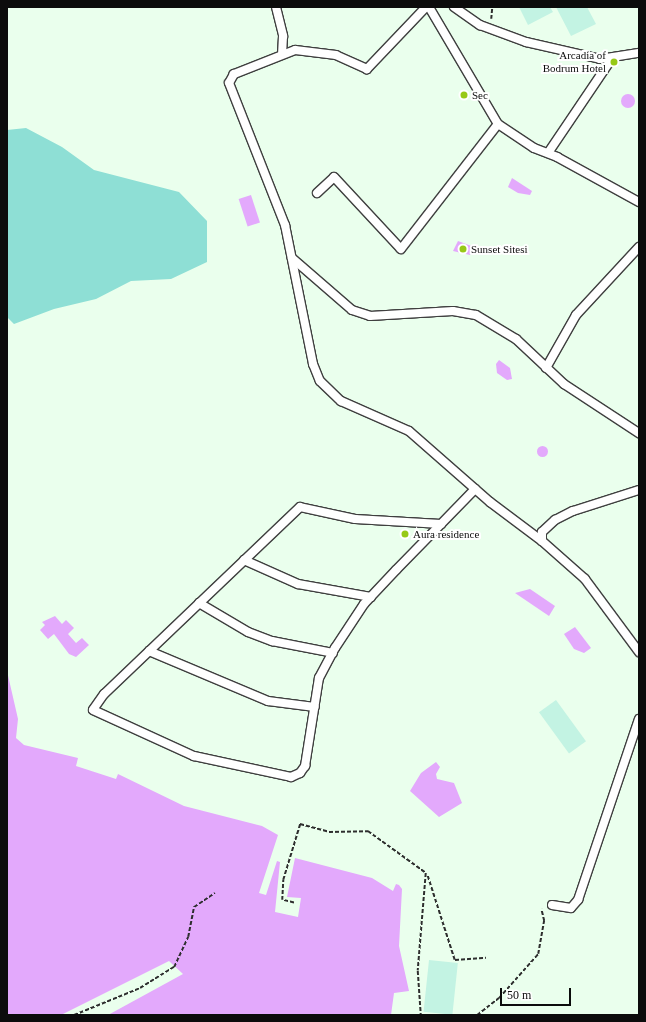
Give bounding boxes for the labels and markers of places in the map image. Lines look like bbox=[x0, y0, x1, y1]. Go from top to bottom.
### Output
place label: Arcadia of Bodrum Hotel bbox=[543, 49, 606, 75]
marker: Arcadia of Bodrum Hotel bbox=[609, 57, 619, 67]
place label: Sec bbox=[472, 88, 488, 102]
marker: Sec bbox=[459, 90, 469, 100]
place label: Sunset Sitesi bbox=[471, 242, 528, 256]
marker: Sunset Sitesi bbox=[458, 244, 468, 254]
place label: Aura residence bbox=[413, 527, 479, 541]
marker: Aura residence bbox=[400, 529, 410, 539]

